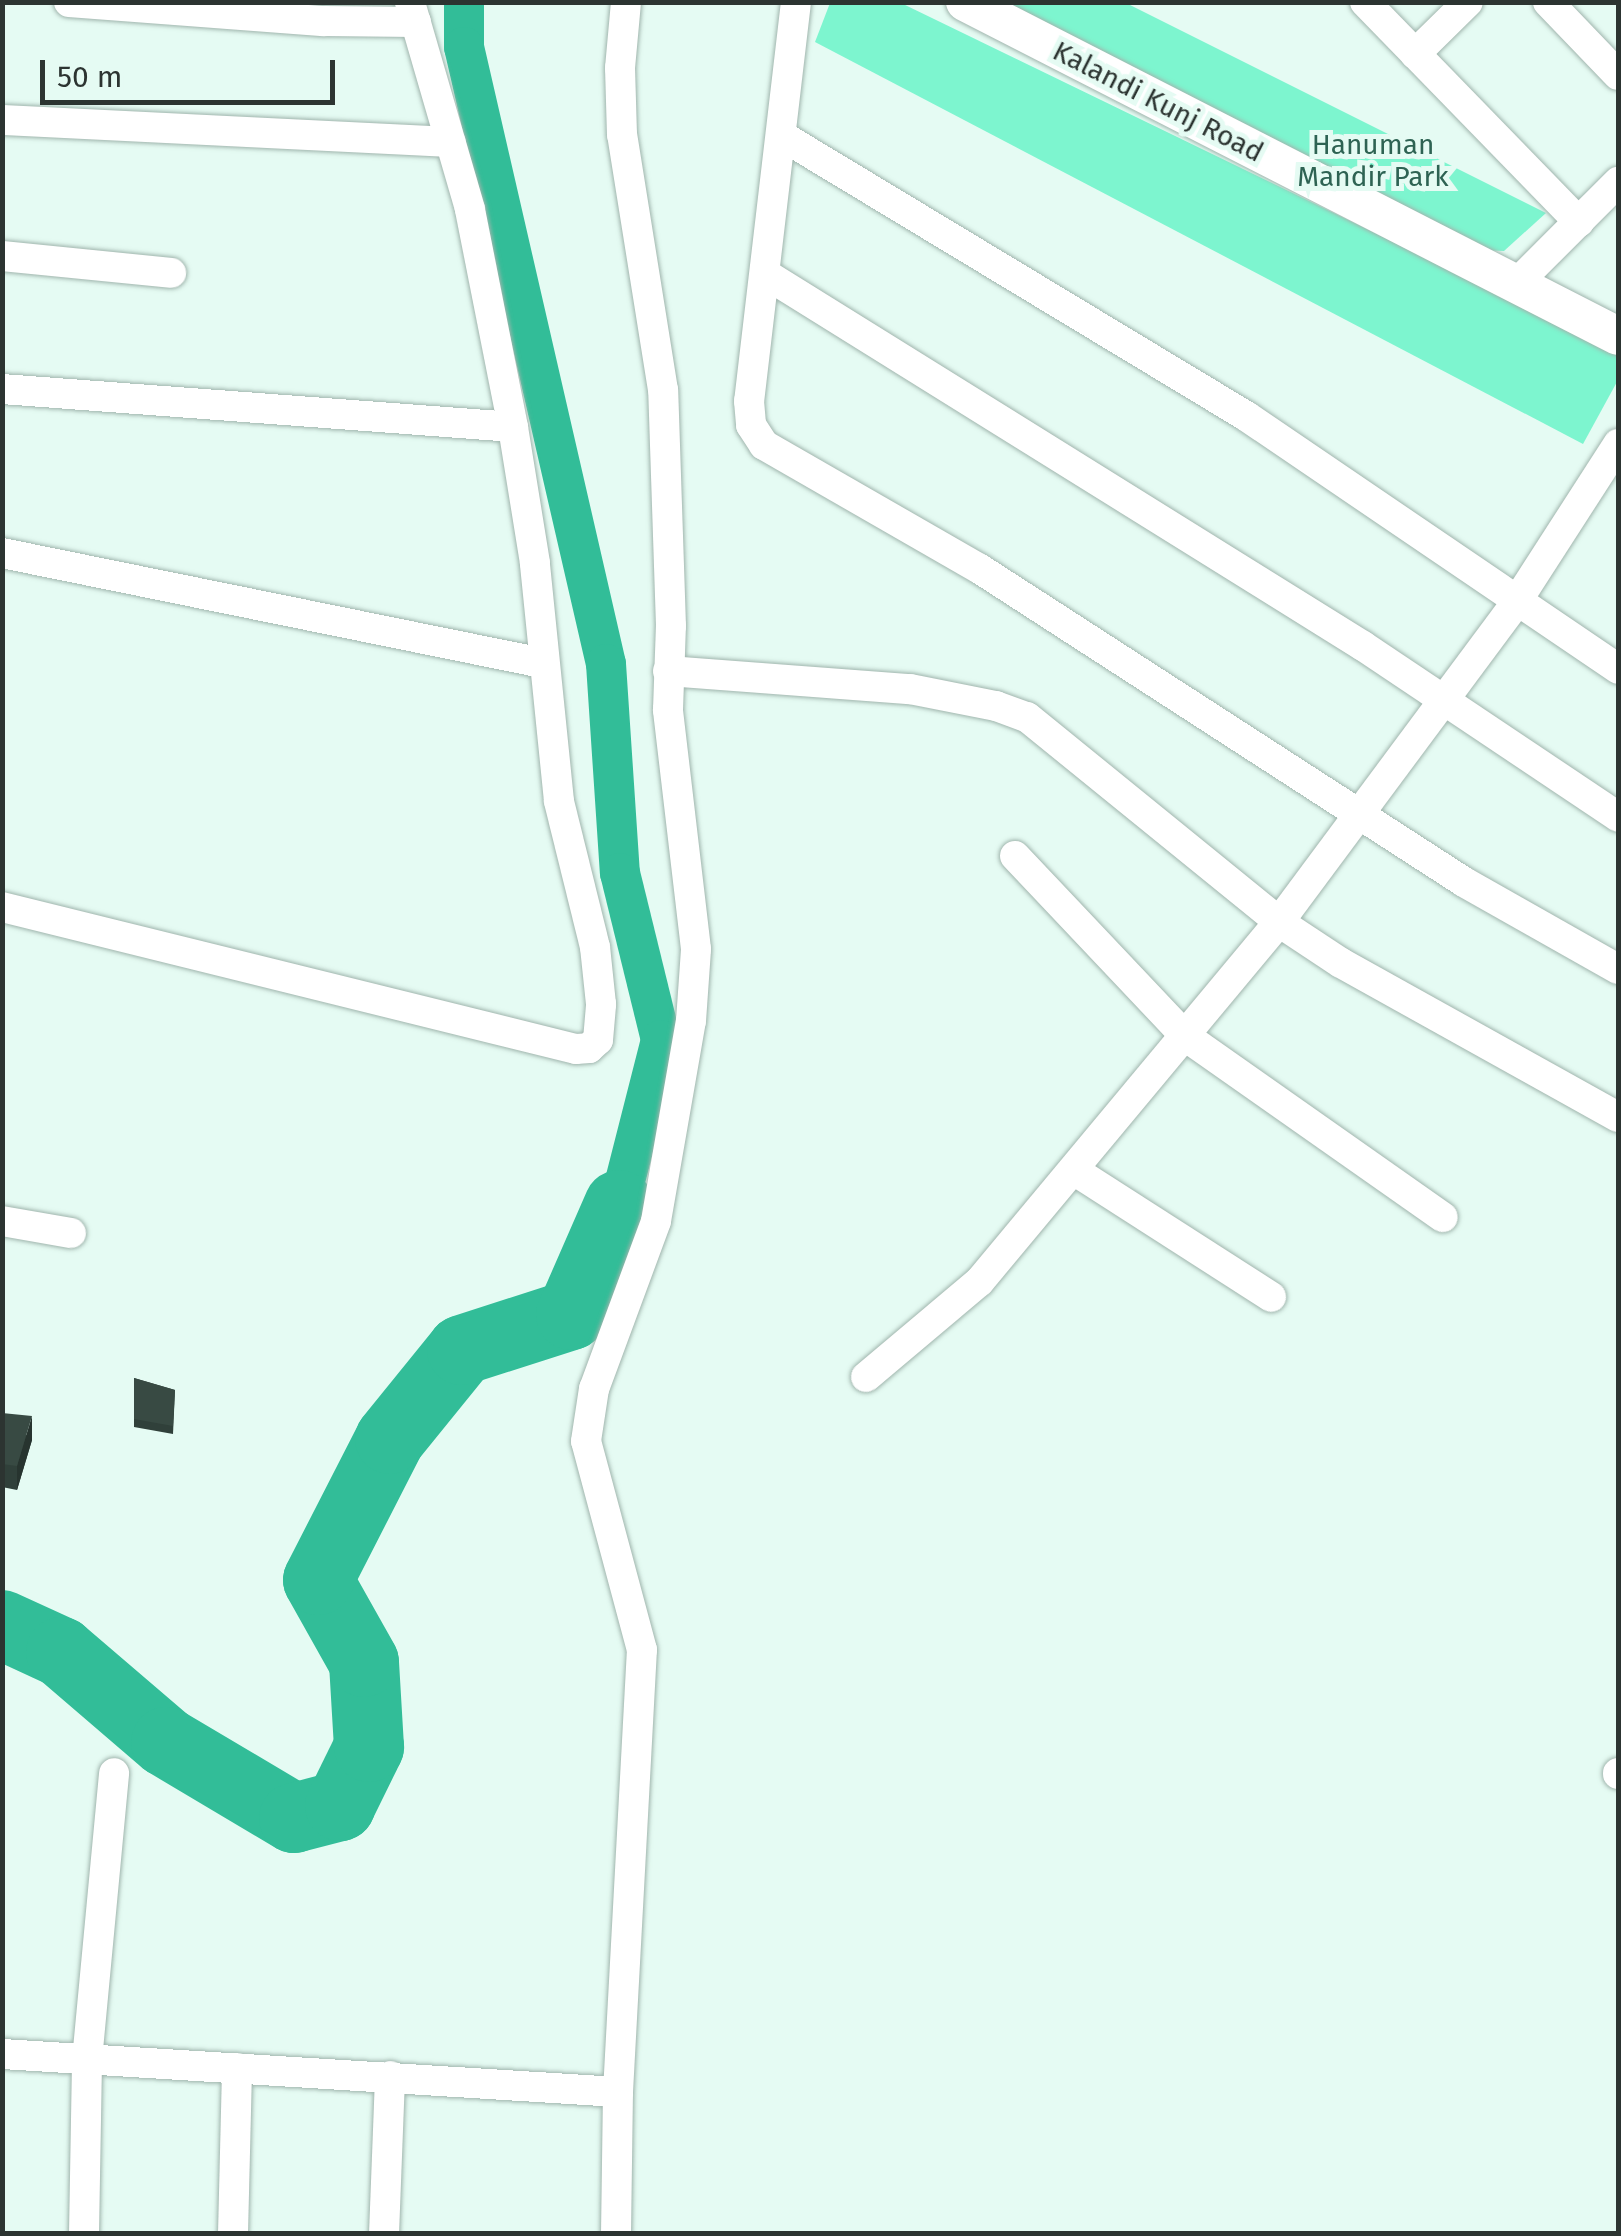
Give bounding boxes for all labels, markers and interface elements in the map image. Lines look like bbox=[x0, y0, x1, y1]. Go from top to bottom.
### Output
street label: Kalandi Kunj Road bbox=[1047, 34, 1269, 170]
scale bar bbox=[45, 40, 340, 102]
text: 50 m bbox=[57, 59, 122, 95]
park label: Hanuman Mandir Park bbox=[1297, 128, 1449, 194]

